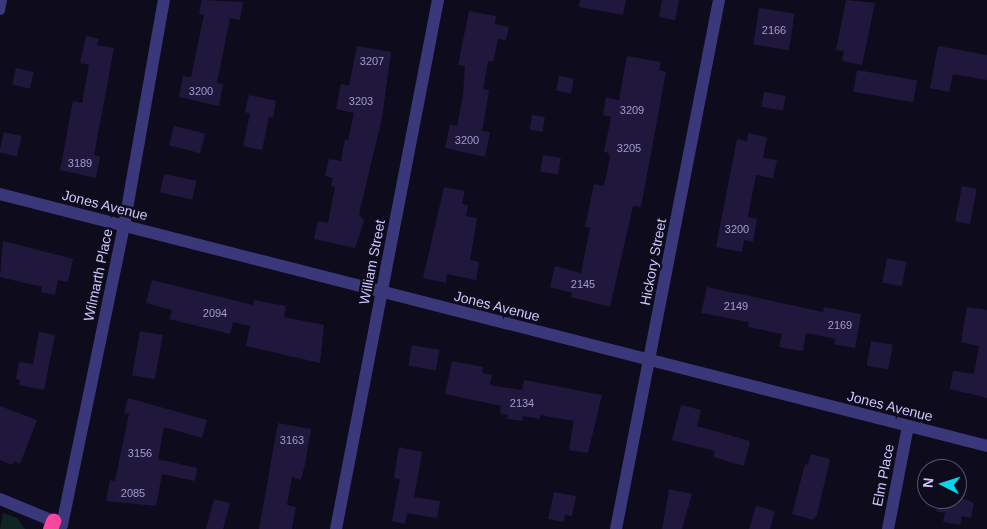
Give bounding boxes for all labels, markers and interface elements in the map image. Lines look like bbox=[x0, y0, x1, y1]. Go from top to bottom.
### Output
house number: 2166 bbox=[762, 23, 786, 37]
house number: 3207 bbox=[360, 54, 384, 68]
house number: 3200 bbox=[189, 84, 213, 98]
house number: 3203 bbox=[349, 94, 373, 108]
house number: 3209 bbox=[620, 103, 644, 117]
house number: 3200 bbox=[455, 133, 479, 147]
house number: 3205 bbox=[617, 141, 641, 155]
house number: 3189 bbox=[68, 156, 92, 170]
street label: Jones Avenue bbox=[60, 186, 150, 224]
street label: Hickory Street bbox=[636, 217, 670, 307]
street label: William Street bbox=[356, 218, 388, 306]
house number: 3200 bbox=[725, 222, 749, 236]
street label: Wilmarth Place bbox=[80, 227, 116, 323]
house number: 2145 bbox=[571, 277, 595, 291]
street label: Jones Avenue bbox=[452, 287, 542, 325]
house number: 2149 bbox=[724, 299, 748, 313]
house number: 2094 bbox=[203, 306, 227, 320]
house number: 2169 bbox=[828, 318, 852, 332]
street label: Jones Avenue bbox=[845, 387, 935, 425]
house number: 2134 bbox=[510, 396, 534, 410]
house number: 3163 bbox=[280, 433, 304, 447]
street label: Elm Place bbox=[869, 442, 897, 508]
house number: 3156 bbox=[128, 446, 152, 460]
north arrow bbox=[917, 459, 967, 509]
text: N bbox=[920, 477, 936, 489]
house number: 2085 bbox=[121, 486, 145, 500]

